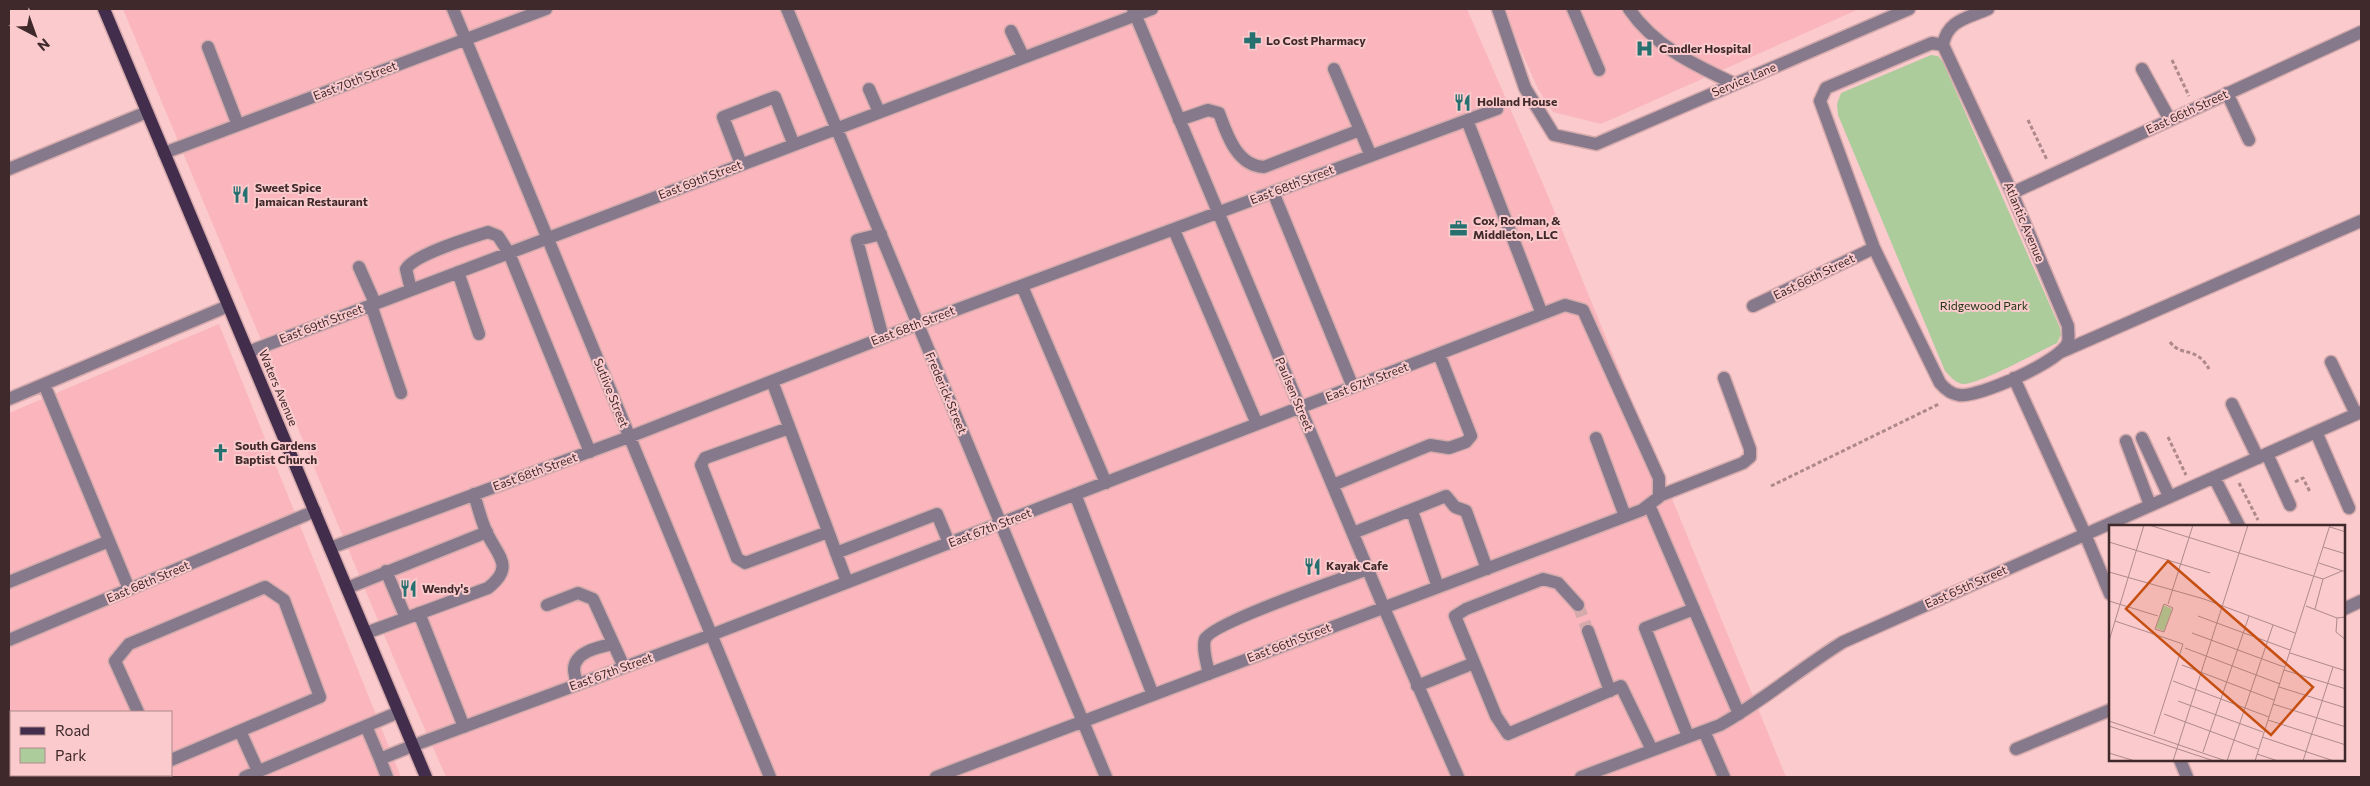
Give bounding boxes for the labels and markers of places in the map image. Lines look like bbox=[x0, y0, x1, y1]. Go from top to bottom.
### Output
pharmacy icon: Lo Cost Pharmacy bbox=[1242, 31, 1262, 51]
place label: Lo Cost Pharmacy bbox=[1266, 33, 1366, 47]
hospital icon: Candler Hospital bbox=[1635, 39, 1655, 59]
place label: Candler Hospital bbox=[1659, 41, 1751, 55]
restaurant icon: Holland House bbox=[1453, 92, 1473, 112]
place label: Holland House bbox=[1477, 94, 1557, 108]
place label: Sweet Spice Jamaican Restaurant bbox=[255, 180, 368, 209]
restaurant icon: Sweet Spice Jamaican Restaurant bbox=[231, 185, 251, 205]
place label: Cox, Rodman, & Middleton, LLC bbox=[1473, 213, 1561, 241]
office icon: Cox, Rodman, & Middleton, LLC bbox=[1449, 218, 1469, 238]
place label: South Gardens Baptist Church bbox=[235, 438, 317, 466]
church icon: South Gardens Baptist Church bbox=[211, 443, 231, 463]
restaurant icon: Kayak Cafe bbox=[1302, 556, 1322, 576]
place label: Kayak Cafe bbox=[1326, 558, 1388, 572]
restaurant icon: Wendy's bbox=[398, 579, 418, 599]
place label: Wendy's bbox=[422, 581, 469, 595]

